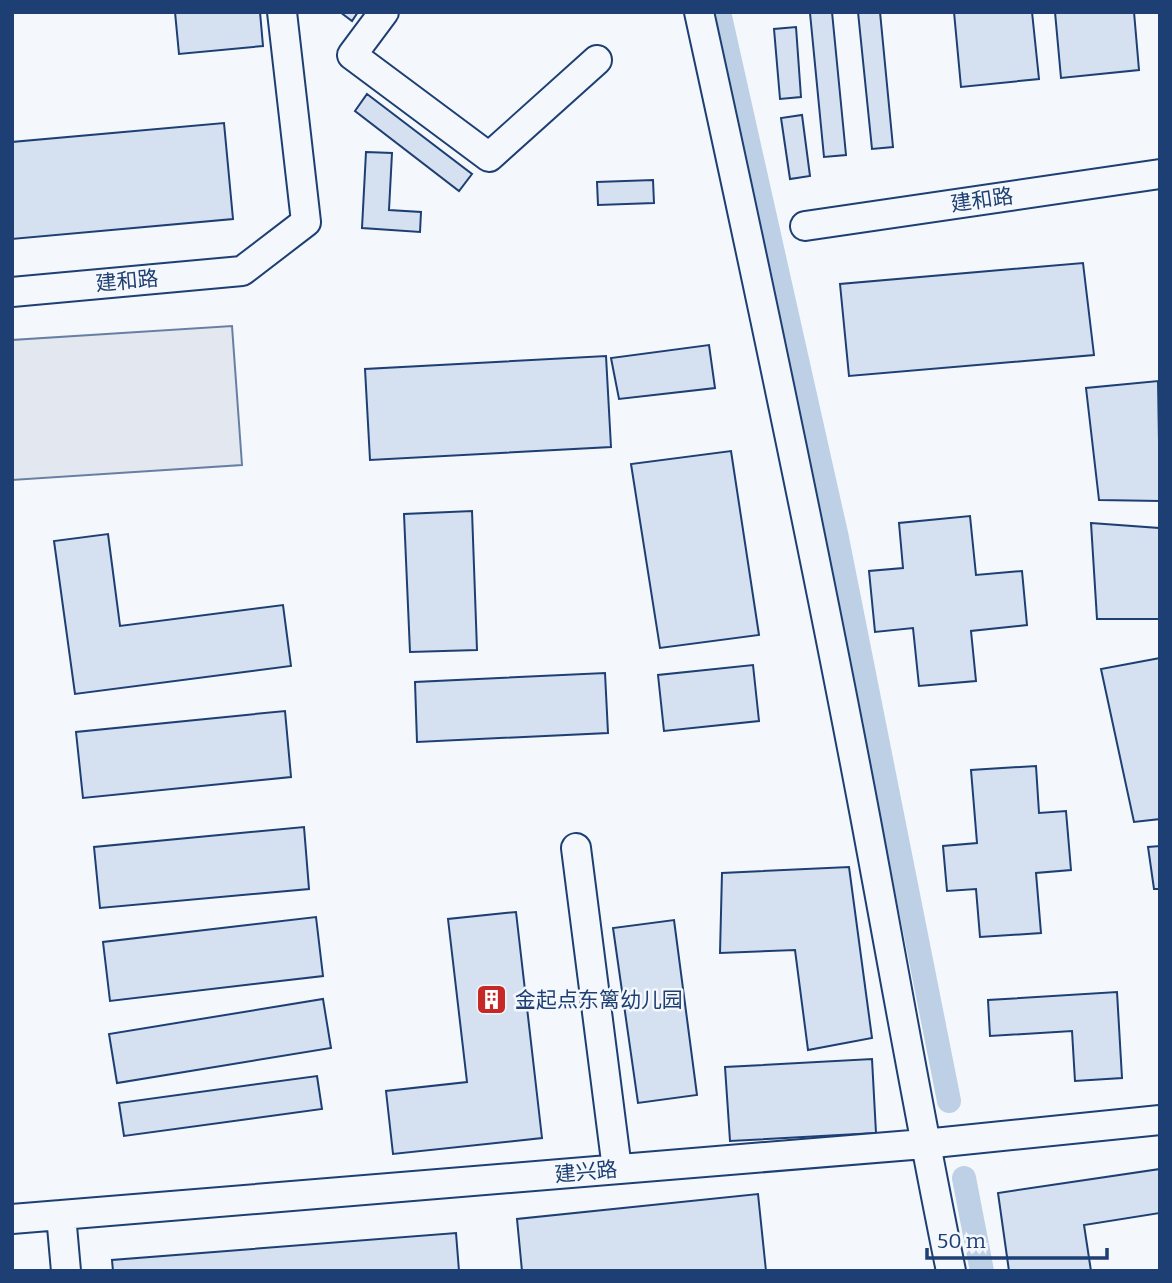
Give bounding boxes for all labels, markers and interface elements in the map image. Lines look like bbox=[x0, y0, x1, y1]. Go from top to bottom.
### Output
street label: 建和路 bbox=[949, 183, 1015, 217]
street label: 建和路 bbox=[94, 265, 160, 297]
building icon: 金起点东篱幼儿园 bbox=[475, 983, 509, 1017]
place label: 金起点东篱幼儿园 bbox=[515, 987, 683, 1013]
street label: 建兴路 bbox=[553, 1156, 619, 1188]
scale bar bbox=[927, 1216, 1107, 1260]
text: 50 m bbox=[937, 1228, 986, 1254]

